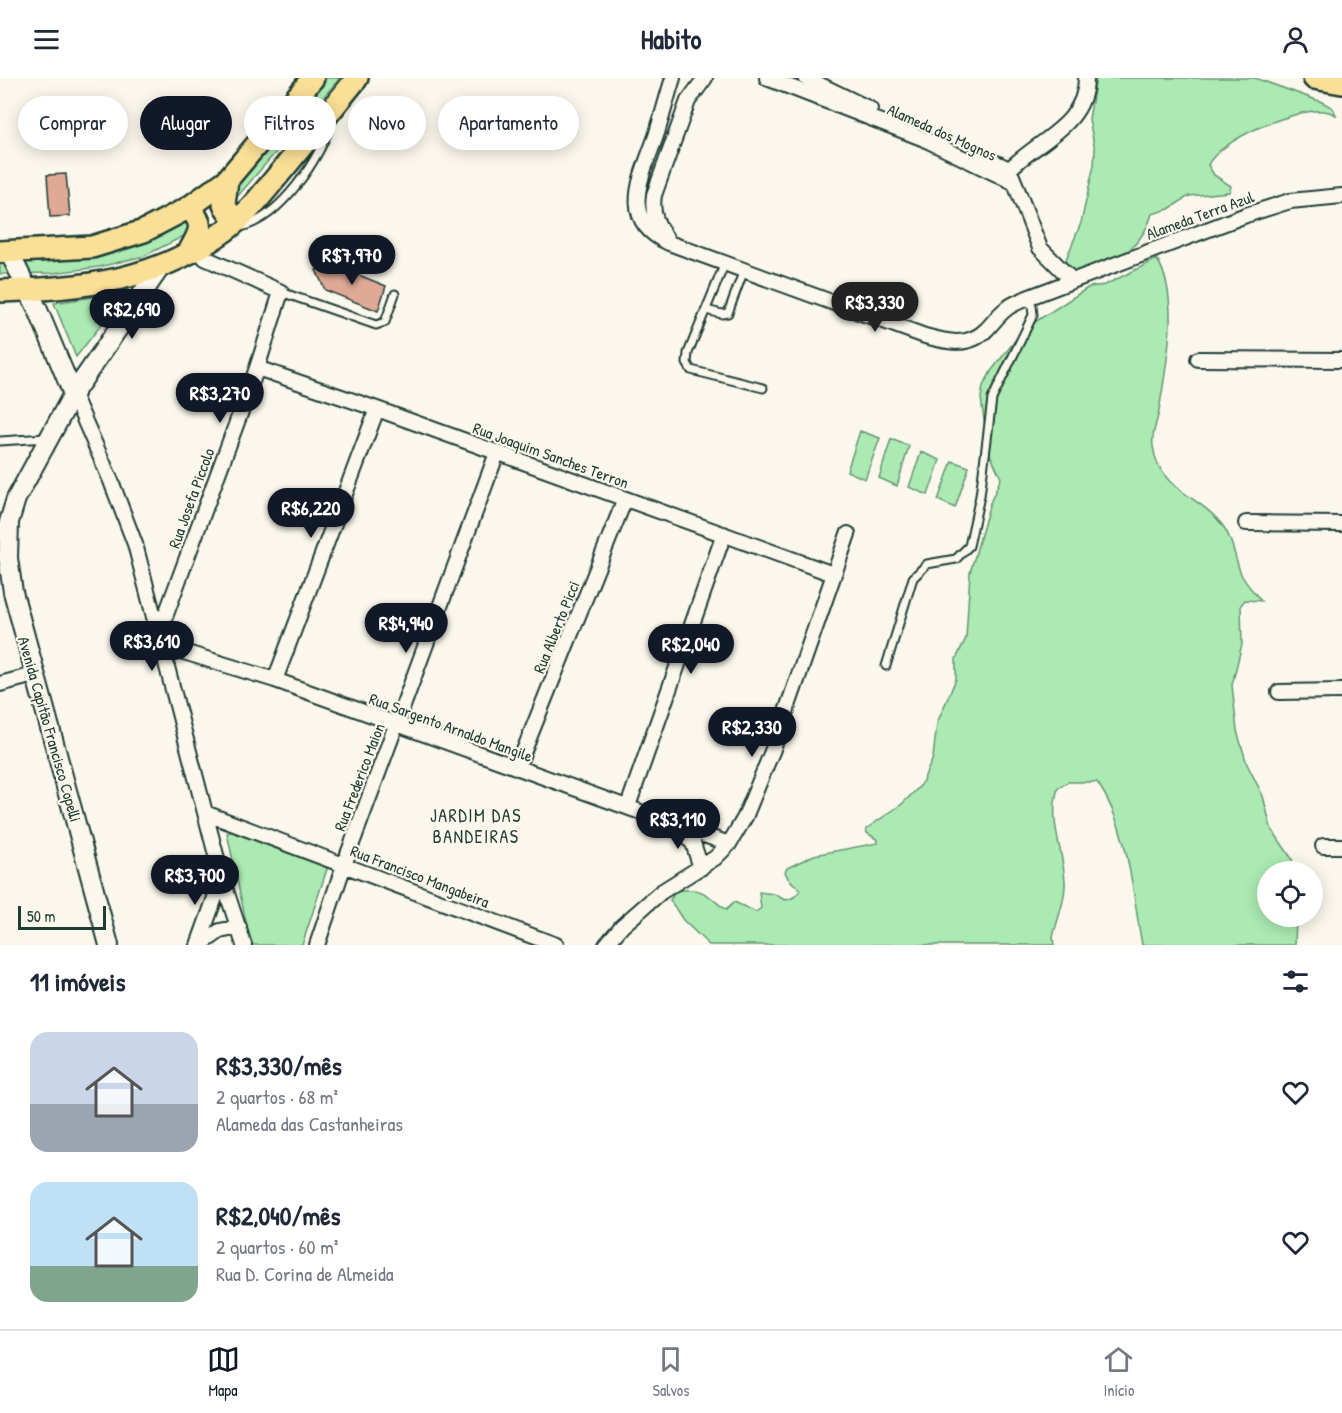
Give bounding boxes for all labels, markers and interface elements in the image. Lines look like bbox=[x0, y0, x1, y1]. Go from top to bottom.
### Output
text: Habito bbox=[641, 21, 701, 57]
icon: menu bbox=[30, 23, 63, 56]
icon: person bbox=[1279, 23, 1312, 56]
chip: Comprar bbox=[18, 96, 128, 150]
chip: Alugar bbox=[140, 96, 232, 150]
chip: Filtros bbox=[244, 96, 336, 150]
chip: Novo bbox=[348, 96, 426, 150]
chip: Apartamento bbox=[438, 96, 579, 150]
street label: Alameda dos Mognos bbox=[884, 98, 1000, 166]
street label: Alameda Terra Azul bbox=[1143, 185, 1258, 245]
pin: R$7,970 bbox=[297, 235, 407, 286]
text: R$7,970 bbox=[322, 241, 382, 268]
pin: R$3,330 bbox=[820, 282, 930, 333]
text: R$3,330 bbox=[845, 288, 905, 315]
pin: R$2,690 bbox=[77, 289, 187, 340]
text: R$2,690 bbox=[104, 295, 160, 322]
pin: R$3,270 bbox=[165, 373, 275, 424]
text: R$3,270 bbox=[190, 379, 250, 406]
street label: Rua Joaquim Sanches Terron bbox=[470, 417, 632, 493]
street label: Rua Josefa Piccolo bbox=[163, 444, 219, 551]
pin: R$6,220 bbox=[256, 488, 366, 539]
text: R$6,220 bbox=[282, 494, 340, 521]
street label: Rua Alberto Picci bbox=[527, 578, 585, 676]
pin: R$4,940 bbox=[351, 603, 461, 654]
text: R$4,940 bbox=[379, 609, 433, 636]
pin: R$3,610 bbox=[97, 621, 207, 672]
pin: R$2,040 bbox=[636, 624, 746, 675]
text: R$3,610 bbox=[124, 627, 180, 654]
text: R$2,040 bbox=[662, 630, 720, 657]
street label: Avenida Capitão Francisco Copelli bbox=[13, 634, 87, 824]
street label: Rua Sargento Arnaldo Mangile bbox=[366, 687, 536, 767]
pin: R$2,330 bbox=[697, 707, 807, 758]
text: R$2,330 bbox=[722, 713, 782, 740]
street label: Rua Frederico Maion bbox=[328, 720, 390, 834]
pin: R$3,110 bbox=[623, 799, 733, 850]
district label: JARDIM DAS BANDEIRAS bbox=[430, 803, 522, 849]
text: R$3,110 bbox=[650, 805, 706, 832]
street label: Rua Francisco Mangabeira bbox=[347, 839, 493, 913]
pin: R$3,700 bbox=[140, 855, 250, 906]
text: R$3,700 bbox=[165, 861, 225, 888]
map controls bbox=[1257, 861, 1323, 927]
button: locate bbox=[1257, 861, 1323, 927]
scale bar bbox=[18, 903, 106, 930]
text: 50 m bbox=[27, 905, 56, 927]
text: 11 imóveis bbox=[30, 964, 125, 999]
icon: filters bbox=[1279, 965, 1312, 998]
text: R$3,330/mês bbox=[216, 1048, 342, 1083]
icon: home bbox=[78, 1056, 150, 1128]
icon: heart bbox=[1279, 1076, 1312, 1109]
text: 2 quartos · 68 m² bbox=[216, 1083, 338, 1110]
text: Alameda das Castanheiras bbox=[216, 1110, 403, 1137]
text: R$2,040/mês bbox=[216, 1198, 341, 1233]
icon: home bbox=[78, 1206, 150, 1278]
icon: heart bbox=[1279, 1226, 1312, 1259]
text: 2 quartos · 60 m² bbox=[216, 1233, 338, 1260]
text: Rua D. Corina de Almeida bbox=[216, 1260, 394, 1287]
tab: Mapa bbox=[207, 1343, 240, 1401]
tab: Salvos bbox=[653, 1343, 689, 1401]
tab: Início bbox=[1102, 1343, 1135, 1401]

